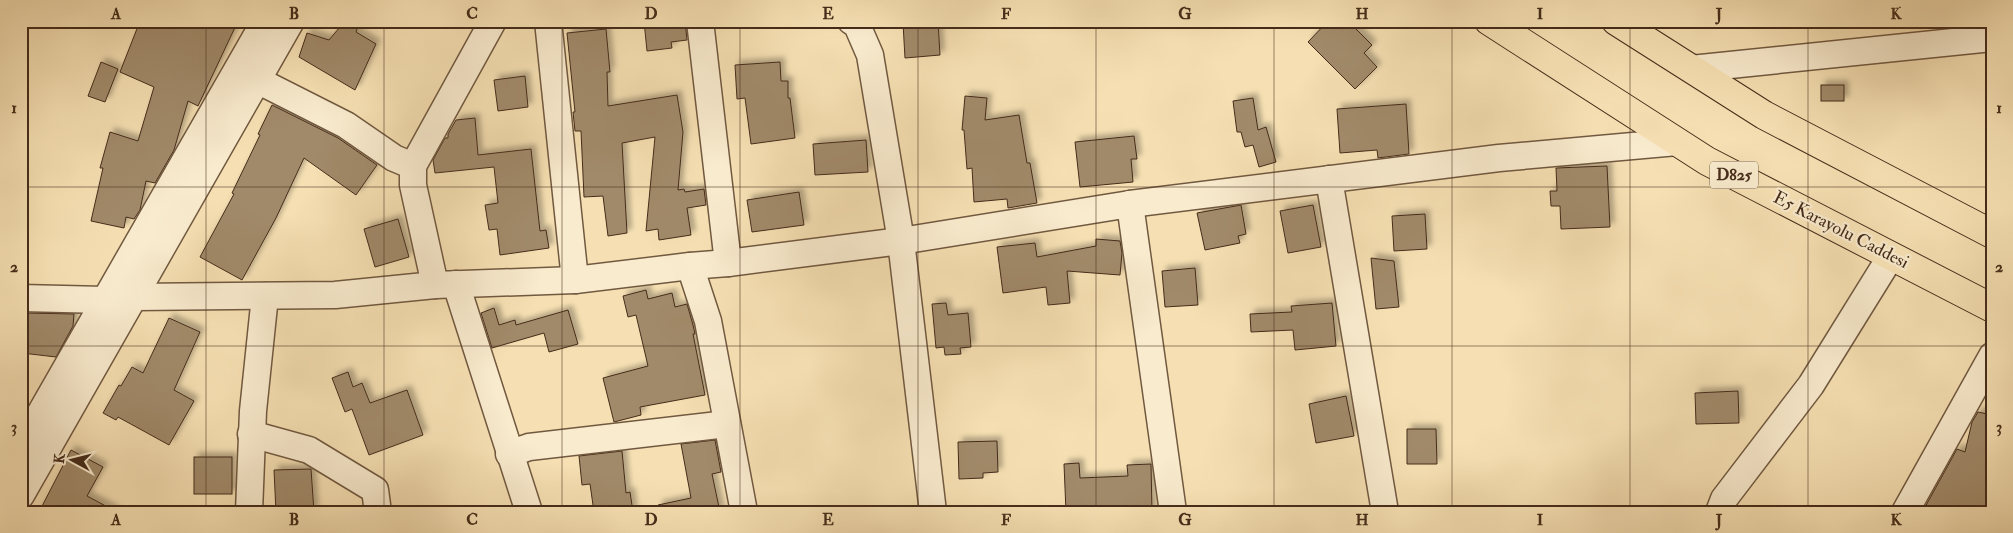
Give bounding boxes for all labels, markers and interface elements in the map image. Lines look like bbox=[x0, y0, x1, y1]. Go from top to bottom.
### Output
text: A bbox=[110, 4, 122, 24]
text: B bbox=[289, 4, 299, 24]
text: C bbox=[466, 4, 478, 24]
text: D bbox=[644, 4, 658, 24]
text: E bbox=[822, 4, 834, 24]
text: F bbox=[1001, 4, 1011, 24]
text: G bbox=[1178, 4, 1192, 24]
text: H bbox=[1355, 4, 1369, 24]
text: I bbox=[1537, 4, 1544, 24]
text: J bbox=[1715, 4, 1723, 25]
text: K bbox=[1890, 4, 1902, 24]
text: 1 bbox=[11, 98, 17, 118]
text: 1 bbox=[1996, 98, 2002, 118]
road number: D825 bbox=[1710, 162, 1758, 188]
street label: E5 Karayolu Caddesi bbox=[1769, 186, 1913, 274]
text: 2 bbox=[10, 257, 18, 277]
text: 2 bbox=[1995, 257, 2003, 277]
text: 3 bbox=[11, 417, 17, 437]
text: 3 bbox=[1996, 417, 2002, 437]
north arrow bbox=[48, 436, 98, 486]
text: K bbox=[51, 451, 69, 464]
text: A bbox=[110, 510, 122, 530]
text: B bbox=[289, 510, 299, 530]
text: C bbox=[466, 510, 478, 530]
text: D bbox=[644, 510, 658, 530]
text: E bbox=[822, 510, 834, 530]
text: F bbox=[1001, 510, 1011, 530]
text: G bbox=[1178, 510, 1192, 530]
text: H bbox=[1355, 510, 1369, 530]
text: I bbox=[1537, 510, 1544, 530]
text: J bbox=[1715, 510, 1723, 531]
text: K bbox=[1890, 510, 1902, 530]

